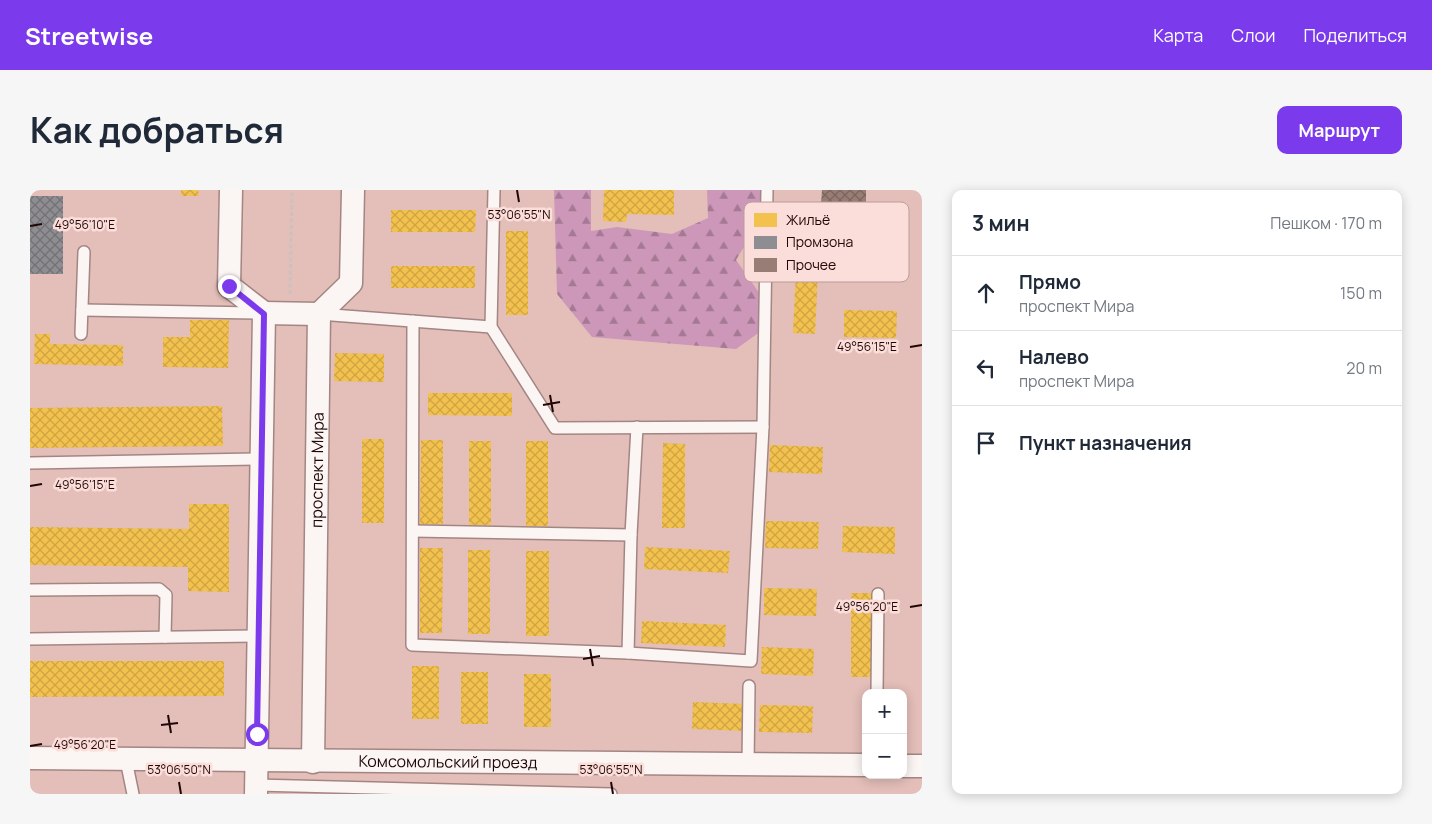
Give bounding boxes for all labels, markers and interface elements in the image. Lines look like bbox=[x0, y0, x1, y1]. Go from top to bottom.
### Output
text: Streetwise bbox=[25, 19, 153, 52]
text: Карта bbox=[1153, 23, 1203, 47]
text: Слои bbox=[1231, 23, 1275, 47]
text: Поделиться bbox=[1303, 23, 1407, 47]
text: Как добраться bbox=[30, 106, 284, 154]
button: Маршрут bbox=[1277, 106, 1402, 154]
legend bbox=[744, 202, 909, 282]
text: 53°06'55"N bbox=[487, 206, 551, 223]
text: 3 мин bbox=[972, 209, 1029, 237]
text: Жильё bbox=[786, 210, 830, 229]
text: Пешком · 170 m bbox=[1270, 212, 1382, 234]
text: 49°56'10"E bbox=[55, 216, 115, 233]
text: Промзона bbox=[786, 232, 853, 251]
text: Прочее bbox=[786, 255, 836, 274]
text: Прямо bbox=[1019, 269, 1081, 295]
route end bbox=[218, 275, 241, 298]
icon: ahead bbox=[972, 279, 1000, 307]
text: 150 m bbox=[1340, 282, 1382, 304]
text: проспект Мира bbox=[1019, 295, 1135, 317]
text: 49°56'15"E bbox=[837, 338, 897, 355]
text: Налево bbox=[1019, 344, 1089, 370]
icon: left bbox=[972, 354, 1000, 382]
text: 20 m bbox=[1346, 357, 1382, 379]
text: проспект Мира bbox=[1019, 370, 1135, 392]
street label: проспект Мира bbox=[305, 412, 329, 528]
icon: arrive bbox=[972, 429, 1000, 457]
text: Пункт назначения bbox=[1019, 430, 1192, 456]
text: 49°56'15"E bbox=[55, 476, 115, 493]
text: 49°56'20"E bbox=[836, 598, 898, 615]
map controls bbox=[862, 689, 907, 779]
button: + bbox=[862, 689, 907, 734]
route start bbox=[246, 723, 269, 746]
button: − bbox=[862, 734, 907, 779]
text: 49°56'20"E bbox=[54, 736, 116, 753]
street label: Комсомольский проезд bbox=[358, 750, 538, 773]
text: 53°06'50"N bbox=[147, 761, 211, 778]
text: 53°06'55"N bbox=[579, 761, 643, 778]

